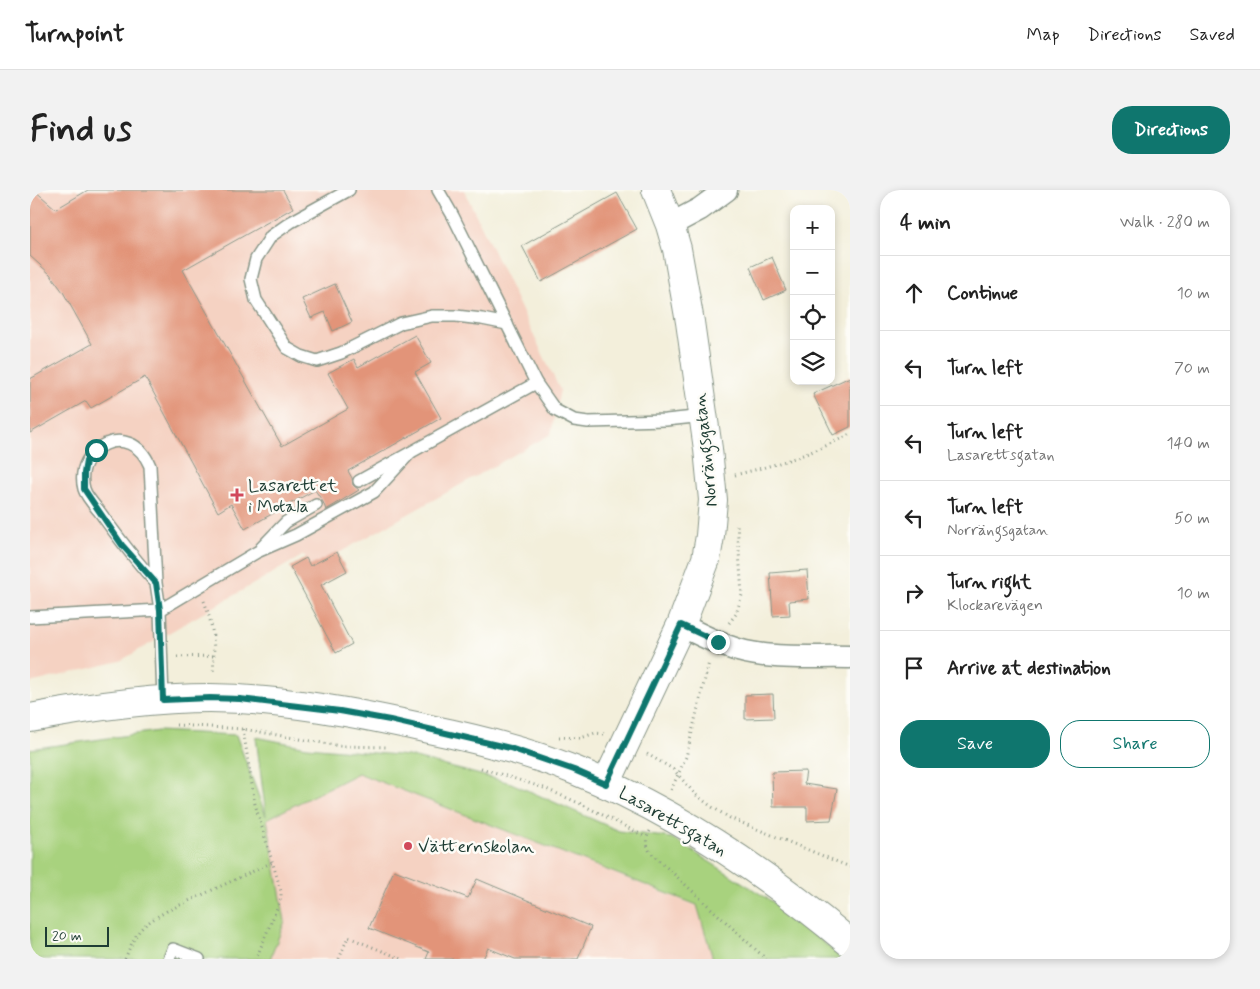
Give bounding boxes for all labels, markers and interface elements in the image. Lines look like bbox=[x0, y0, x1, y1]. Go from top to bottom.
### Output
text: Turnpoint bbox=[25, 19, 125, 50]
text: Map bbox=[1027, 23, 1060, 47]
text: Directions bbox=[1088, 23, 1162, 47]
text: Saved bbox=[1190, 23, 1235, 47]
button: Directions bbox=[1112, 106, 1230, 154]
text: Find us bbox=[30, 107, 132, 153]
map controls bbox=[790, 205, 835, 385]
button: + bbox=[790, 205, 835, 250]
text: 4 min bbox=[900, 209, 951, 237]
text: Walk · 280 m bbox=[1120, 212, 1210, 233]
button: − bbox=[790, 250, 835, 295]
icon: ahead bbox=[900, 279, 928, 307]
text: Continue bbox=[947, 281, 1018, 306]
text: 10 m bbox=[1177, 283, 1210, 304]
button: locate bbox=[790, 295, 835, 340]
button: layers bbox=[790, 340, 835, 385]
icon: left bbox=[900, 354, 928, 382]
text: Turn left bbox=[947, 356, 1023, 381]
text: 70 m bbox=[1174, 358, 1210, 379]
street label: Norrängsgatan bbox=[688, 392, 726, 508]
text: Turn left bbox=[947, 420, 1023, 445]
icon: left bbox=[900, 429, 928, 457]
text: 140 m bbox=[1166, 433, 1210, 454]
route start bbox=[85, 439, 108, 462]
text: Lasarettsgatan bbox=[947, 445, 1055, 466]
place label: Lasarettet i Motala bbox=[248, 474, 338, 519]
marker: Lasarettet i Motala bbox=[230, 488, 244, 502]
text: Turn left bbox=[947, 495, 1023, 520]
icon: left bbox=[900, 504, 928, 532]
text: 50 m bbox=[1174, 508, 1210, 529]
text: Norrängsgatan bbox=[947, 520, 1049, 541]
text: Turn right bbox=[947, 570, 1031, 595]
icon: right bbox=[900, 579, 928, 607]
text: 10 m bbox=[1177, 583, 1210, 604]
text: Klockarevägen bbox=[947, 595, 1043, 616]
route end bbox=[707, 631, 730, 654]
icon: arrive bbox=[900, 654, 928, 682]
text: Arrive at destination bbox=[947, 656, 1111, 681]
button: Save bbox=[900, 720, 1050, 768]
button: Share bbox=[1060, 720, 1210, 768]
street label: Lasarettsgatan bbox=[613, 781, 731, 864]
place label: Vätternskolan bbox=[418, 835, 534, 859]
marker: Vätternskolan bbox=[402, 840, 414, 852]
scale bar bbox=[45, 924, 109, 947]
text: 20 m bbox=[52, 927, 82, 945]

